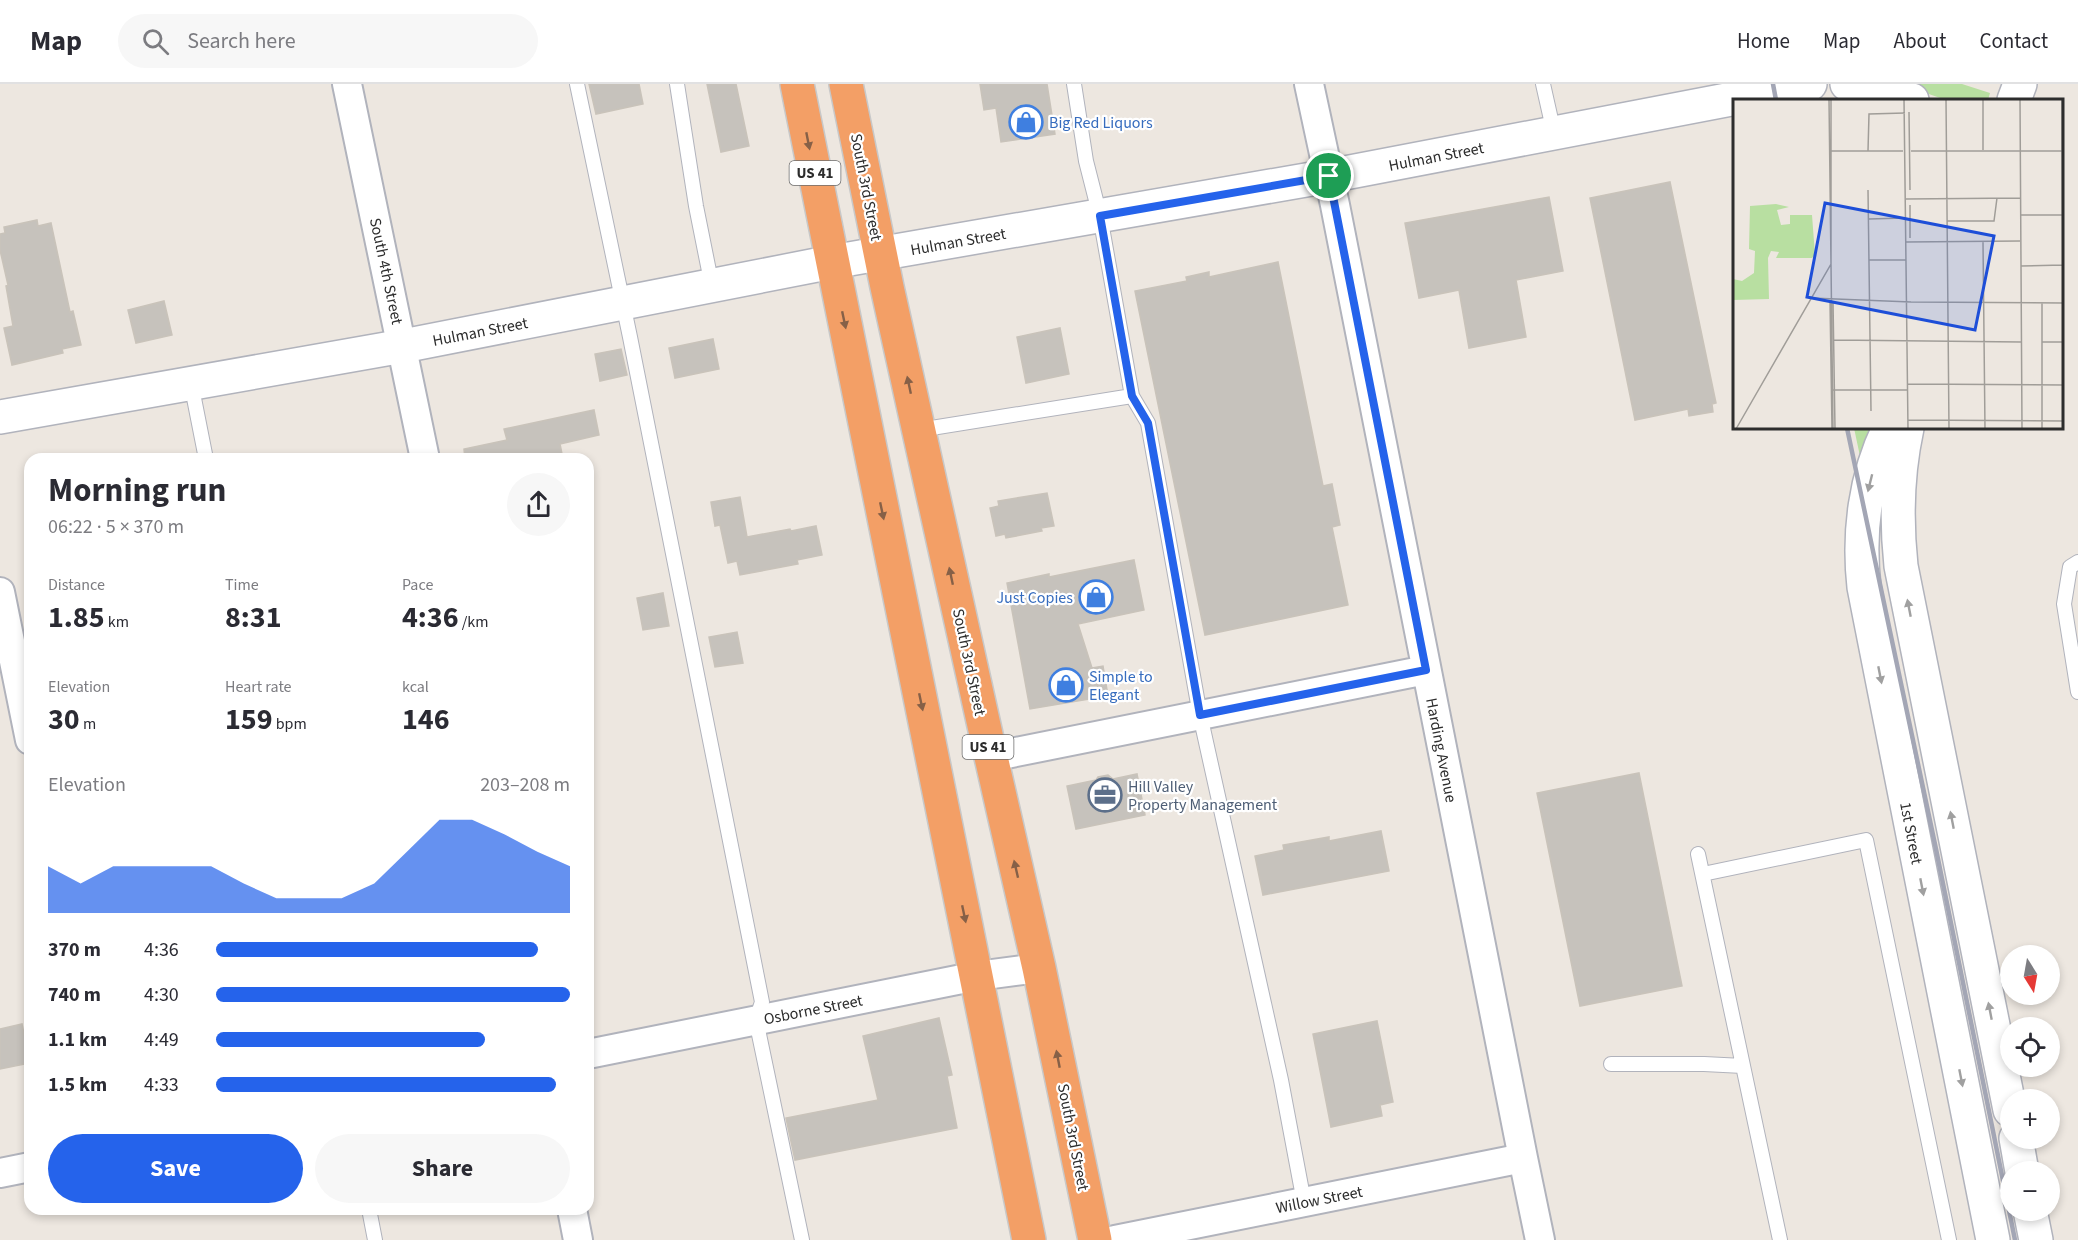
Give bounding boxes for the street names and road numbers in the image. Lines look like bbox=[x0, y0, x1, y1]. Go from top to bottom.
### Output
street label: South 3rd Street bbox=[845, 132, 887, 243]
street label: Hulman Street bbox=[1387, 137, 1486, 177]
road number: US 41 bbox=[790, 161, 840, 185]
street label: South 4th Street bbox=[364, 216, 408, 327]
street label: Hulman Street bbox=[909, 223, 1008, 261]
street label: Hulman Street bbox=[431, 312, 530, 352]
street label: South 3rd Street bbox=[947, 607, 991, 718]
street label: Harding Avenue bbox=[1420, 696, 1462, 804]
road number: US 41 bbox=[962, 735, 1014, 759]
street label: 1st Street bbox=[1894, 800, 1928, 867]
street label: Osborne Street bbox=[762, 989, 865, 1030]
street label: South 3rd Street bbox=[1052, 1082, 1094, 1193]
street label: Willow Street bbox=[1274, 1181, 1365, 1219]

